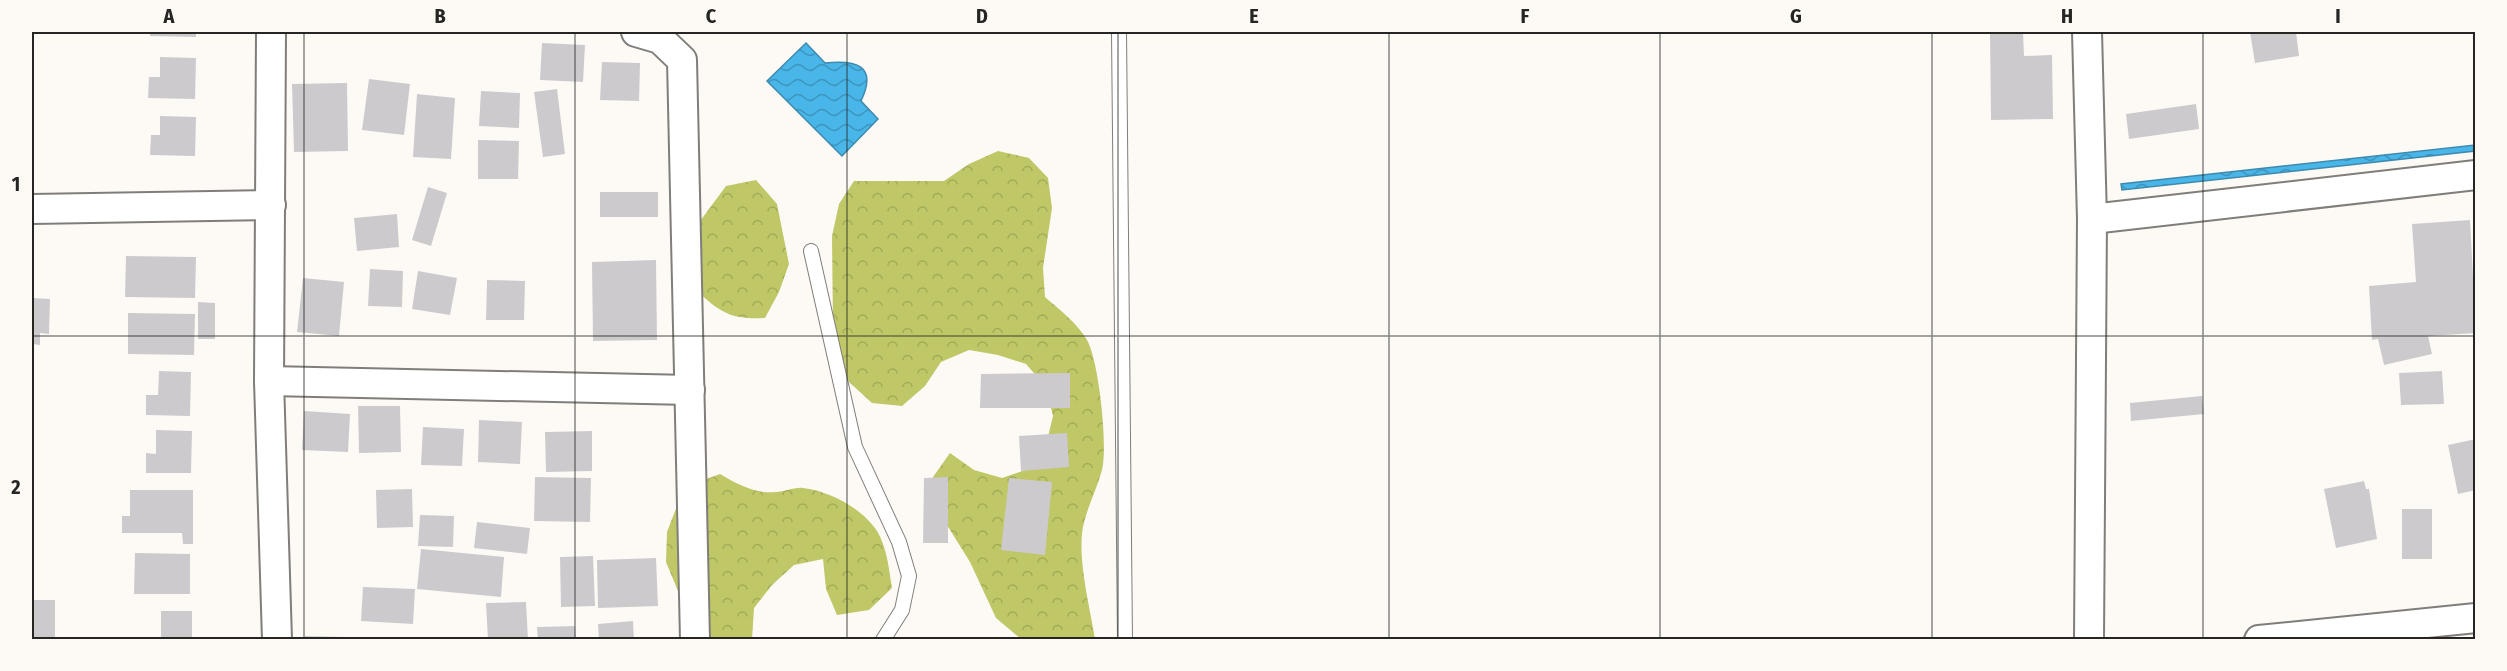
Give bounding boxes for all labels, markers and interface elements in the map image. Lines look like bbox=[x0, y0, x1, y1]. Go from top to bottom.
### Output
text: A bbox=[163, 4, 176, 28]
text: B bbox=[434, 4, 446, 28]
text: C bbox=[706, 4, 717, 28]
text: D bbox=[976, 4, 988, 28]
text: E bbox=[1249, 4, 1259, 28]
text: F bbox=[1521, 4, 1530, 28]
text: G bbox=[1790, 4, 1802, 28]
text: H bbox=[2061, 4, 2073, 28]
text: I bbox=[2335, 4, 2341, 28]
text: 1 bbox=[12, 172, 20, 196]
text: 2 bbox=[10, 475, 21, 499]

